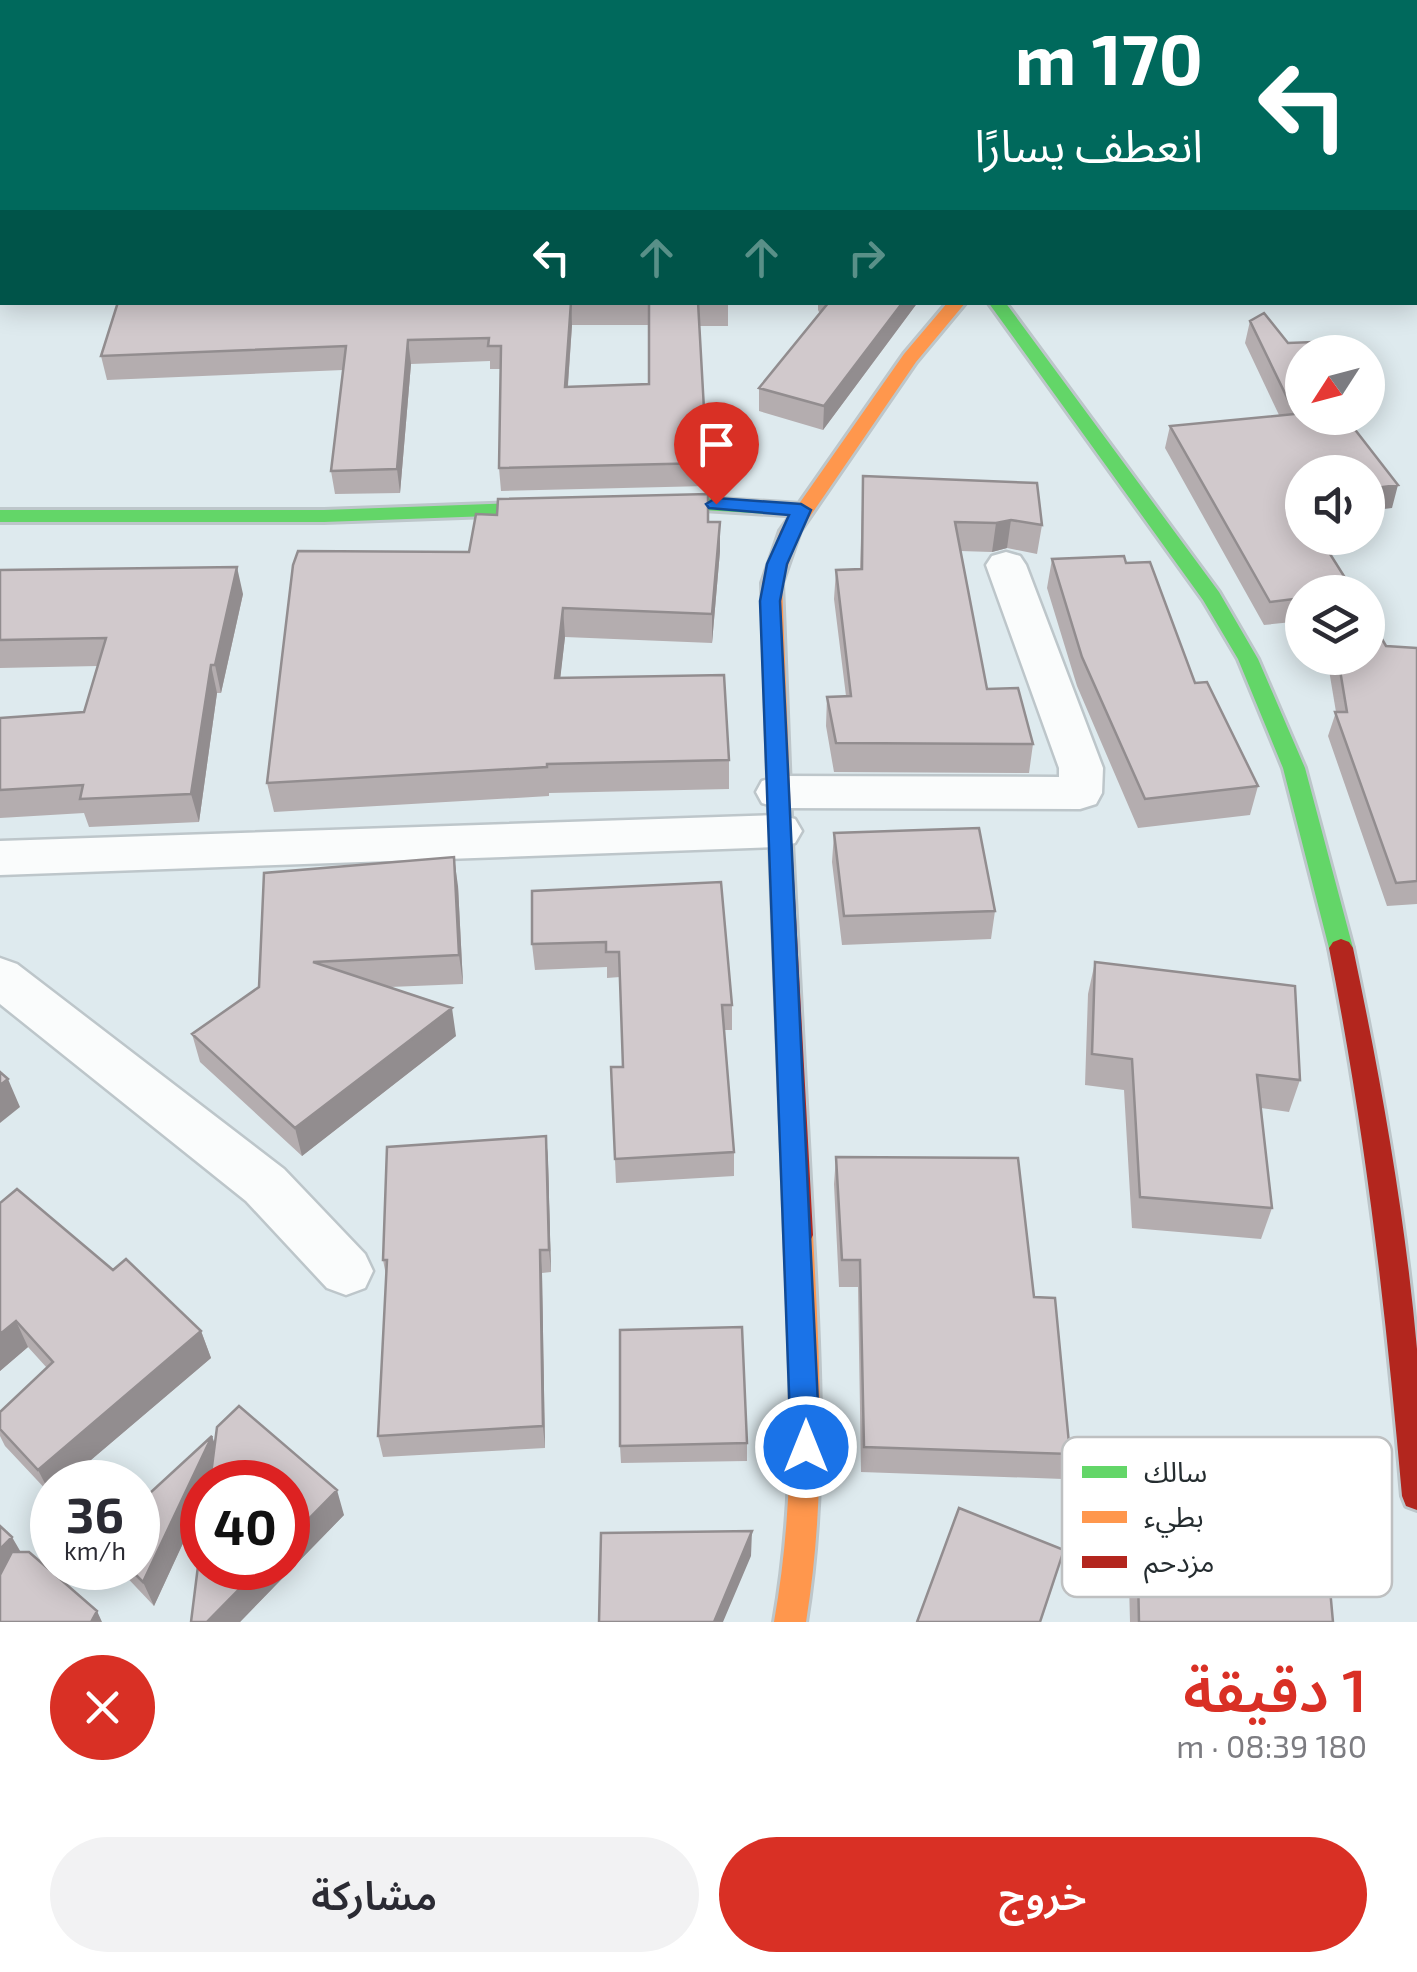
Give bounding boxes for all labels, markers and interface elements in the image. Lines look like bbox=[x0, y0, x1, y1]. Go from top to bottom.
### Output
text: 170 m bbox=[1015, 15, 1203, 99]
icon: left bbox=[1238, 40, 1368, 170]
text: انعطف يسارًا bbox=[974, 117, 1203, 171]
icon: left bbox=[524, 230, 579, 285]
icon: ahead bbox=[629, 230, 684, 285]
icon: ahead bbox=[734, 230, 789, 285]
icon: right bbox=[839, 230, 894, 285]
north arrow bbox=[1285, 335, 1385, 435]
map controls bbox=[1285, 335, 1385, 675]
pin bbox=[674, 402, 759, 505]
icon: arrive bbox=[689, 417, 744, 472]
button: sound bbox=[1285, 455, 1385, 555]
button: layers bbox=[1285, 575, 1385, 675]
position arrow bbox=[754, 1395, 858, 1499]
legend bbox=[1062, 1437, 1392, 1597]
text: سالك bbox=[1144, 1454, 1207, 1488]
speed limit sign: 40 bbox=[180, 1460, 310, 1590]
text: 36 bbox=[66, 1483, 124, 1543]
text: بطيء bbox=[1144, 1499, 1204, 1538]
text: km/h bbox=[64, 1535, 126, 1565]
text: مزدحم bbox=[1144, 1544, 1215, 1584]
text: 1 دقيقة bbox=[1183, 1652, 1367, 1724]
button: close bbox=[50, 1655, 155, 1760]
text: 180 m · 08:39 bbox=[1176, 1726, 1367, 1764]
button: مشاركة bbox=[50, 1837, 699, 1952]
button: خروج bbox=[719, 1837, 1367, 1952]

